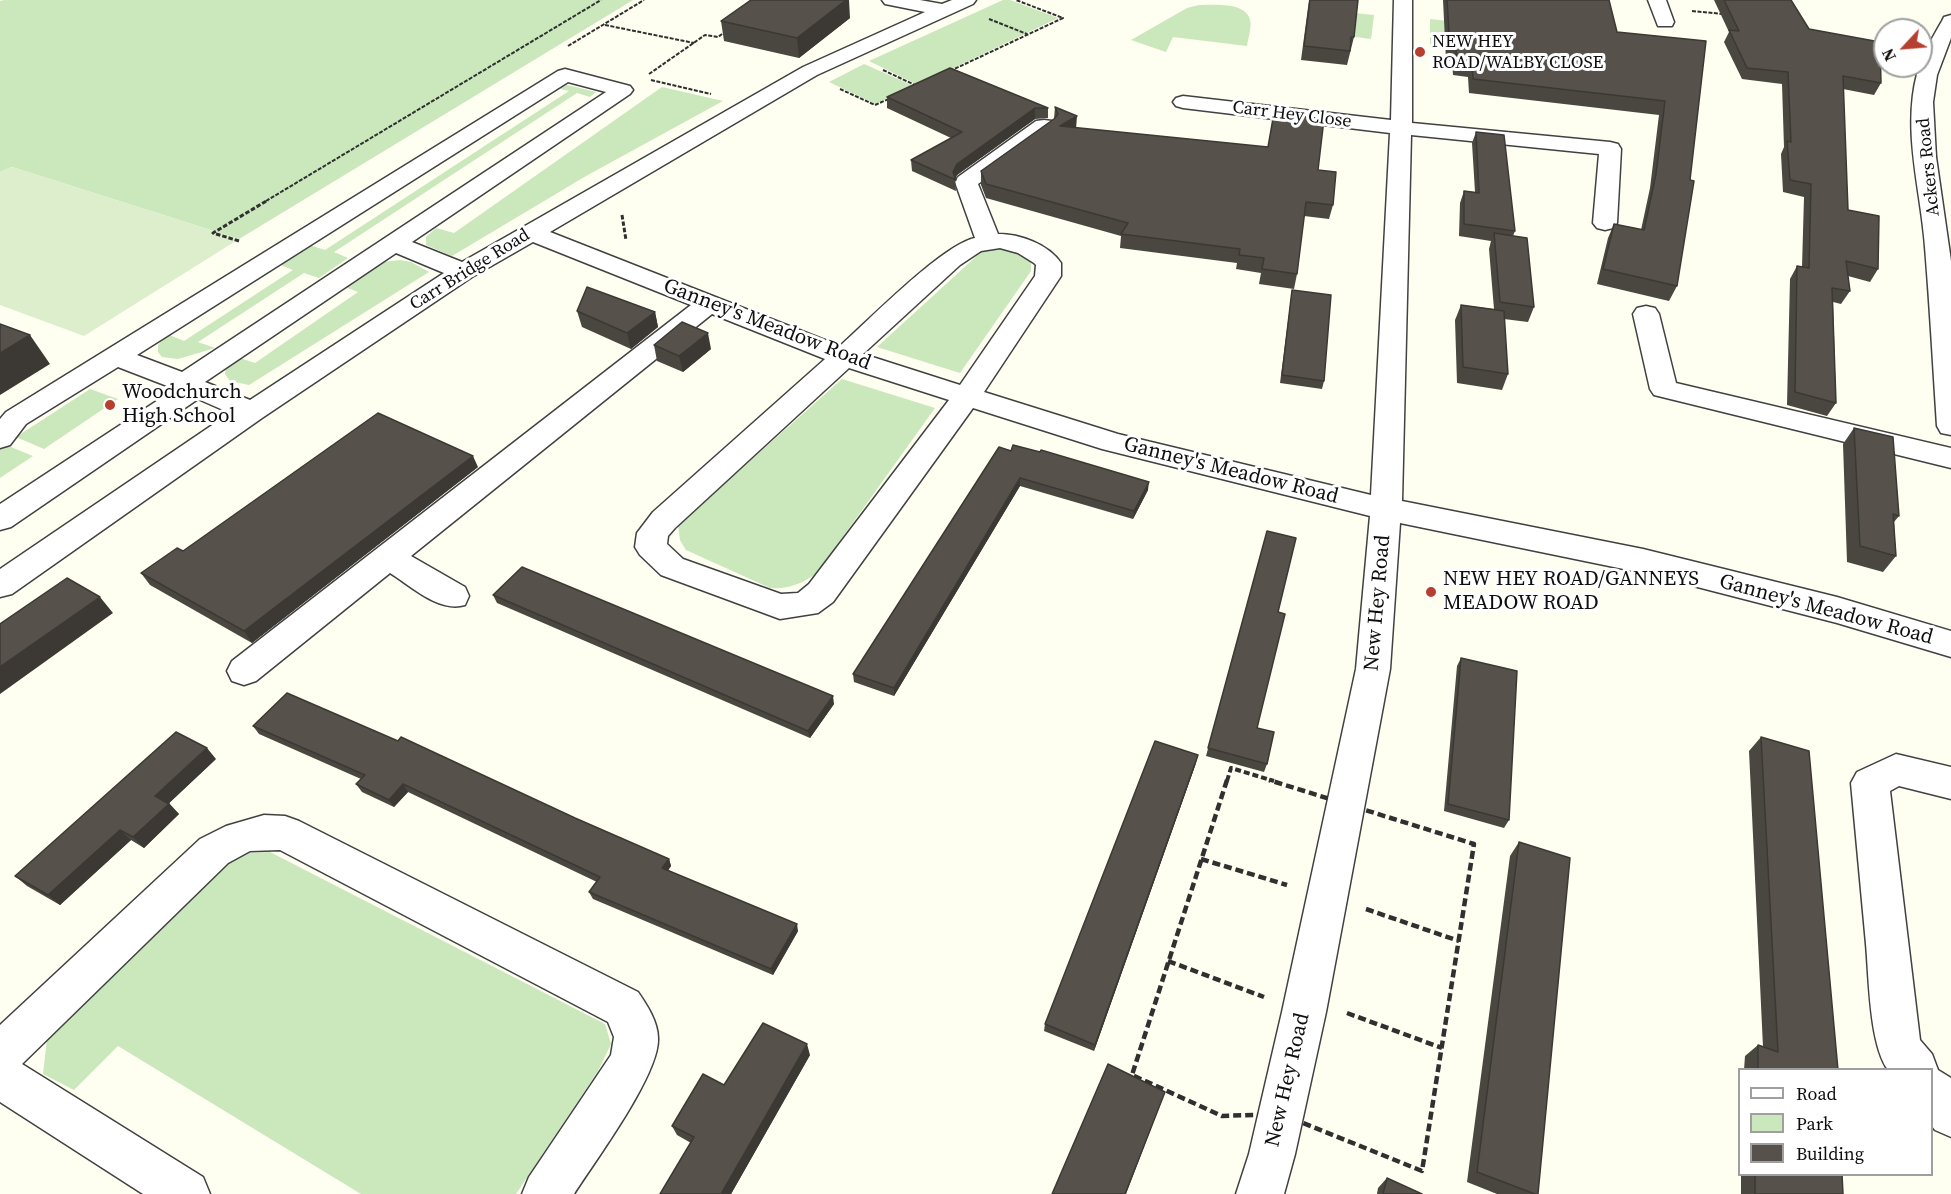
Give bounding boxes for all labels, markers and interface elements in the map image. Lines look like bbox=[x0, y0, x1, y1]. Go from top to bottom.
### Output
north arrow bbox=[1873, 18, 1933, 78]
place label: NEW HEY ROAD/WALBY CLOSE bbox=[1432, 31, 1603, 74]
marker: NEW HEY ROAD/WALBY CLOSE bbox=[1413, 45, 1427, 59]
text: N bbox=[1876, 45, 1901, 65]
street label: Carr Hey Close bbox=[1231, 97, 1353, 133]
street label: Ackers Road bbox=[1913, 117, 1945, 217]
street label: Carr Bridge Road bbox=[406, 224, 534, 316]
street label: Ganney's Meadow Road bbox=[660, 274, 874, 376]
place label: Woodchurch High School bbox=[122, 380, 242, 430]
marker: Woodchurch High School bbox=[103, 398, 117, 412]
street label: Ganney's Meadow Road bbox=[1121, 432, 1341, 510]
street label: New Hey Road bbox=[1360, 534, 1396, 672]
place label: NEW HEY ROAD/GANNEYS MEADOW ROAD bbox=[1443, 567, 1699, 617]
street label: Ganney's Meadow Road bbox=[1716, 569, 1936, 651]
marker: NEW HEY ROAD/GANNEYS MEADOW ROAD bbox=[1424, 585, 1438, 599]
street label: New Hey Road bbox=[1260, 1011, 1316, 1149]
legend bbox=[1738, 1068, 1933, 1176]
text: Road bbox=[1796, 1081, 1837, 1106]
text: Park bbox=[1796, 1111, 1833, 1136]
text: Building bbox=[1796, 1141, 1864, 1166]

